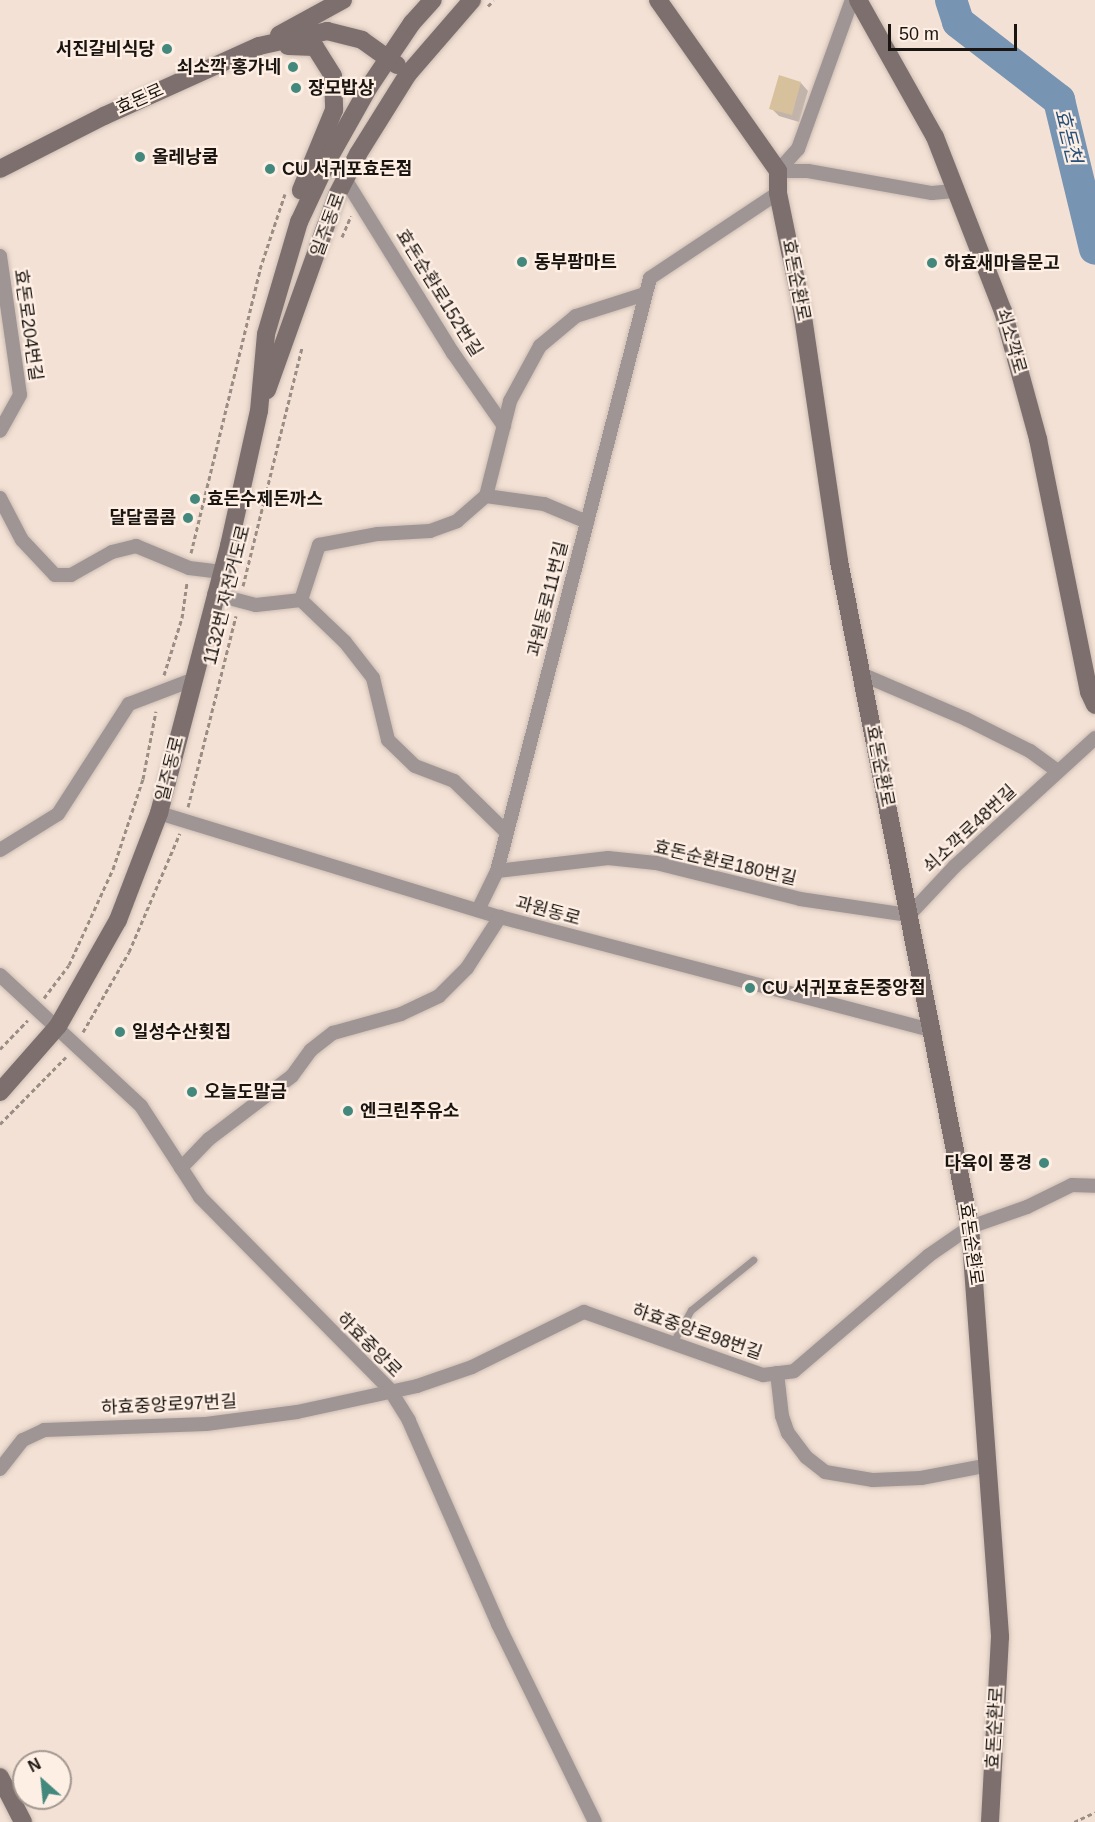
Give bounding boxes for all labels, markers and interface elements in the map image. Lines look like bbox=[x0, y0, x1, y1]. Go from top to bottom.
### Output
scale bar bbox=[891, 12, 1020, 50]
text: 50 m bbox=[899, 24, 939, 44]
place label: 서진갈비식당 bbox=[56, 38, 155, 60]
marker: 서진갈비식당 bbox=[160, 42, 174, 56]
place label: 쇠소깍 홍가네 bbox=[177, 56, 281, 78]
marker: 쇠소깍 홍가네 bbox=[286, 60, 300, 74]
place label: 장모밥상 bbox=[308, 77, 374, 99]
street label: 효돈로 bbox=[113, 79, 167, 119]
marker: 장모밥상 bbox=[289, 81, 303, 95]
water label: 효돈천 bbox=[1050, 106, 1086, 166]
place label: 올레낭쿰 bbox=[152, 146, 218, 168]
marker: 올레낭쿰 bbox=[133, 150, 147, 164]
place label: CU 서귀포효돈점 bbox=[282, 158, 412, 180]
marker: CU 서귀포효돈점 bbox=[263, 162, 277, 176]
street label: 일주동로 bbox=[307, 190, 349, 260]
street label: 효돈순환로152번길 bbox=[391, 225, 487, 361]
street label: 효돈순환로 bbox=[777, 237, 815, 323]
place label: 동부팜마트 bbox=[534, 251, 617, 273]
place label: 하효새마을문고 bbox=[944, 252, 1060, 274]
marker: 동부팜마트 bbox=[515, 255, 529, 269]
marker: 하효새마을문고 bbox=[925, 256, 939, 270]
street label: 효돈로204번길 bbox=[9, 268, 47, 382]
street label: 쇠소깍로 bbox=[991, 306, 1031, 376]
place label: 효돈수제돈까스 bbox=[207, 488, 323, 510]
marker: 효돈수제돈까스 bbox=[188, 492, 202, 506]
place label: 달달콤콤 bbox=[110, 507, 176, 529]
marker: 달달콤콤 bbox=[181, 511, 195, 525]
street label: 1132번 자전거도로 bbox=[199, 523, 255, 667]
street label: 과원동로11번길 bbox=[523, 539, 573, 659]
street label: 효돈순환로 bbox=[861, 723, 899, 809]
street label: 일주동로 bbox=[152, 734, 188, 804]
street label: 쇠소깍로48번길 bbox=[919, 780, 1021, 878]
street label: 효돈순환로180번길 bbox=[651, 836, 799, 890]
street label: 과원동로 bbox=[513, 892, 583, 930]
place label: CU 서귀포효돈중앙점 bbox=[762, 977, 925, 999]
marker: CU 서귀포효돈중앙점 bbox=[743, 981, 757, 995]
place label: 일성수산횟집 bbox=[132, 1021, 231, 1043]
marker: 일성수산횟집 bbox=[113, 1025, 127, 1039]
place label: 오늘도말금 bbox=[204, 1081, 287, 1103]
marker: 오늘도말금 bbox=[185, 1085, 199, 1099]
place label: 엔크린주유소 bbox=[360, 1100, 459, 1122]
marker: 엔크린주유소 bbox=[341, 1104, 355, 1118]
place label: 다육이 풍경 bbox=[944, 1152, 1032, 1174]
marker: 다육이 풍경 bbox=[1037, 1156, 1051, 1170]
street label: 효돈순환로 bbox=[955, 1201, 987, 1287]
street label: 하효중앙로98번길 bbox=[629, 1300, 765, 1364]
street label: 하효중앙로 bbox=[332, 1308, 406, 1382]
street label: 하효중앙로97번길 bbox=[101, 1391, 237, 1419]
street label: 효돈순환로 bbox=[982, 1686, 1008, 1770]
north arrow bbox=[12, 1750, 72, 1810]
text: N bbox=[25, 1755, 44, 1775]

